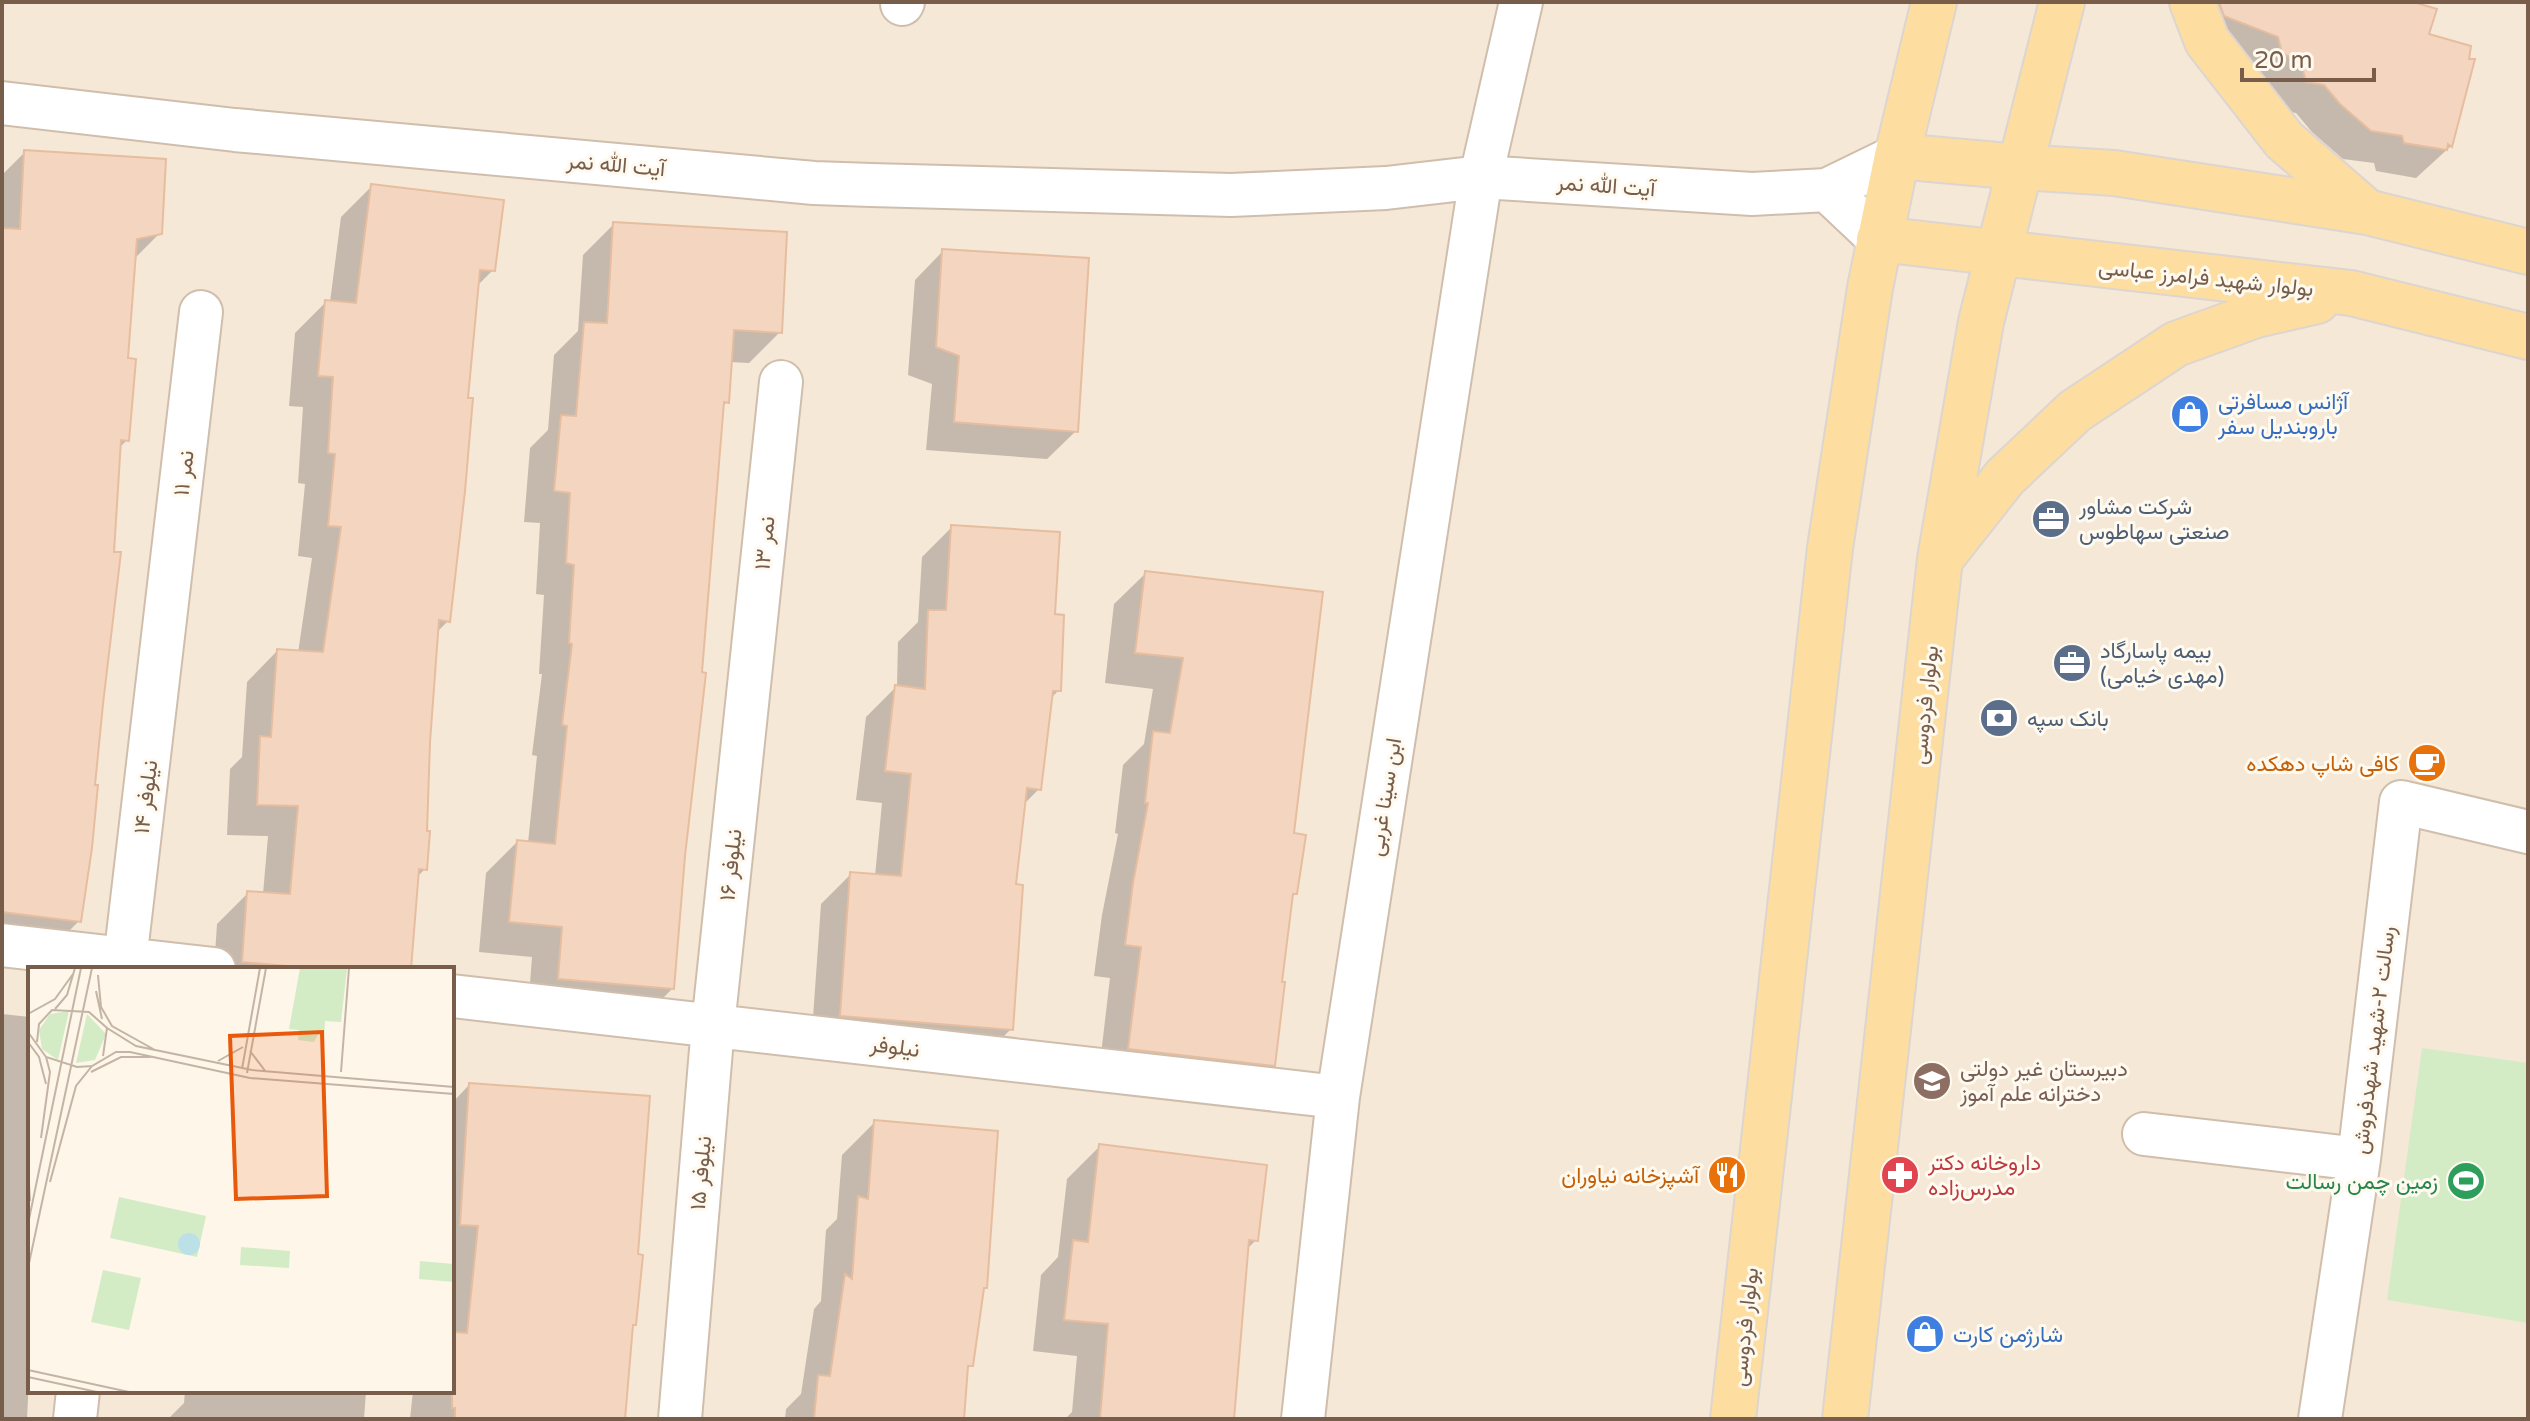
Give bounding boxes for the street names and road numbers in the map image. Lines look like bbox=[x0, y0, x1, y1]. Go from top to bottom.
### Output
street label: آیت الله نمر bbox=[565, 147, 668, 182]
street label: آیت الله نمر bbox=[1555, 169, 1658, 203]
street label: بولوار شهید فرامرز عباسی bbox=[2097, 254, 2315, 302]
street label: نمر ۱۱ bbox=[168, 449, 200, 497]
street label: نمر ۱۳ bbox=[749, 515, 781, 571]
street label: بولوار فردوسی bbox=[1906, 644, 1944, 766]
street label: ابن سینا غربی bbox=[1363, 736, 1407, 858]
street label: نیلوفر ۱۴ bbox=[129, 759, 163, 836]
street label: نیلوفر ۱۶ bbox=[714, 828, 748, 902]
street label: رسالت ۲-شهید شهدفروش bbox=[2347, 925, 2401, 1156]
street label: نیلوفر bbox=[868, 1031, 921, 1063]
street label: نیلوفر ۱۵ bbox=[685, 1135, 717, 1211]
street label: بولوار فردوسی bbox=[1726, 1266, 1764, 1388]

